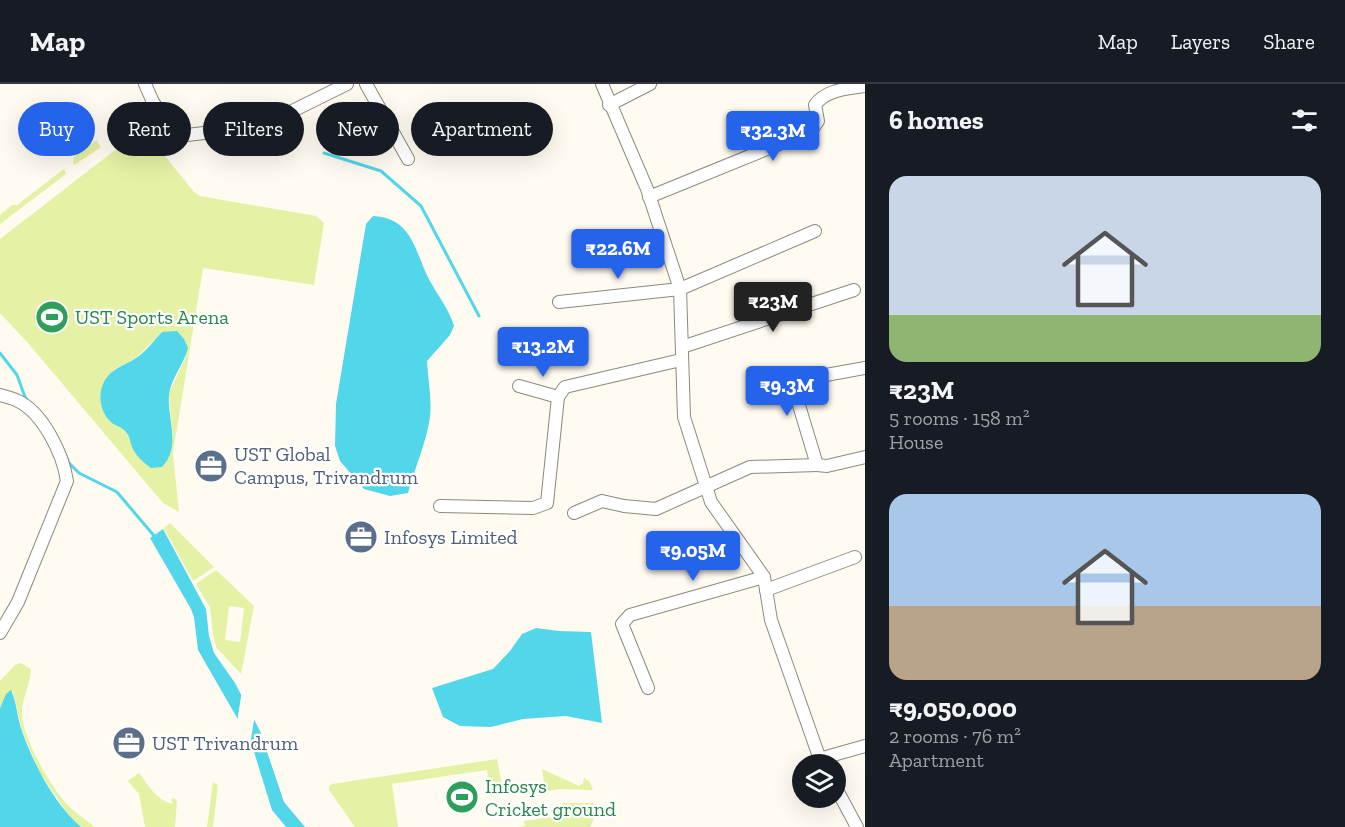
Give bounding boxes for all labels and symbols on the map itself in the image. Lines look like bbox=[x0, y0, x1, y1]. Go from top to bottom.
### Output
pin: ₹32.3M bbox=[724, 111, 822, 162]
pin: ₹22.6M bbox=[569, 229, 667, 280]
pin: ₹23M bbox=[737, 282, 809, 333]
sports icon: UST Sports Arena bbox=[34, 299, 70, 335]
place label: UST Sports Arena bbox=[75, 305, 229, 329]
pin: ₹13.2M bbox=[494, 327, 592, 378]
pin: ₹9.3M bbox=[745, 366, 829, 417]
place label: UST Global Campus, Trivandrum bbox=[234, 442, 419, 489]
office icon: UST Global Campus, Trivandrum bbox=[193, 448, 229, 484]
office icon: Infosys Limited bbox=[343, 519, 379, 555]
place label: Infosys Limited bbox=[384, 525, 518, 549]
pin: ₹9.05M bbox=[644, 531, 742, 582]
office icon: UST Trivandrum bbox=[111, 725, 147, 761]
place label: UST Trivandrum bbox=[152, 731, 299, 755]
place label: Infosys Cricket ground bbox=[485, 774, 616, 821]
sports icon: Infosys Cricket ground bbox=[444, 779, 480, 815]

